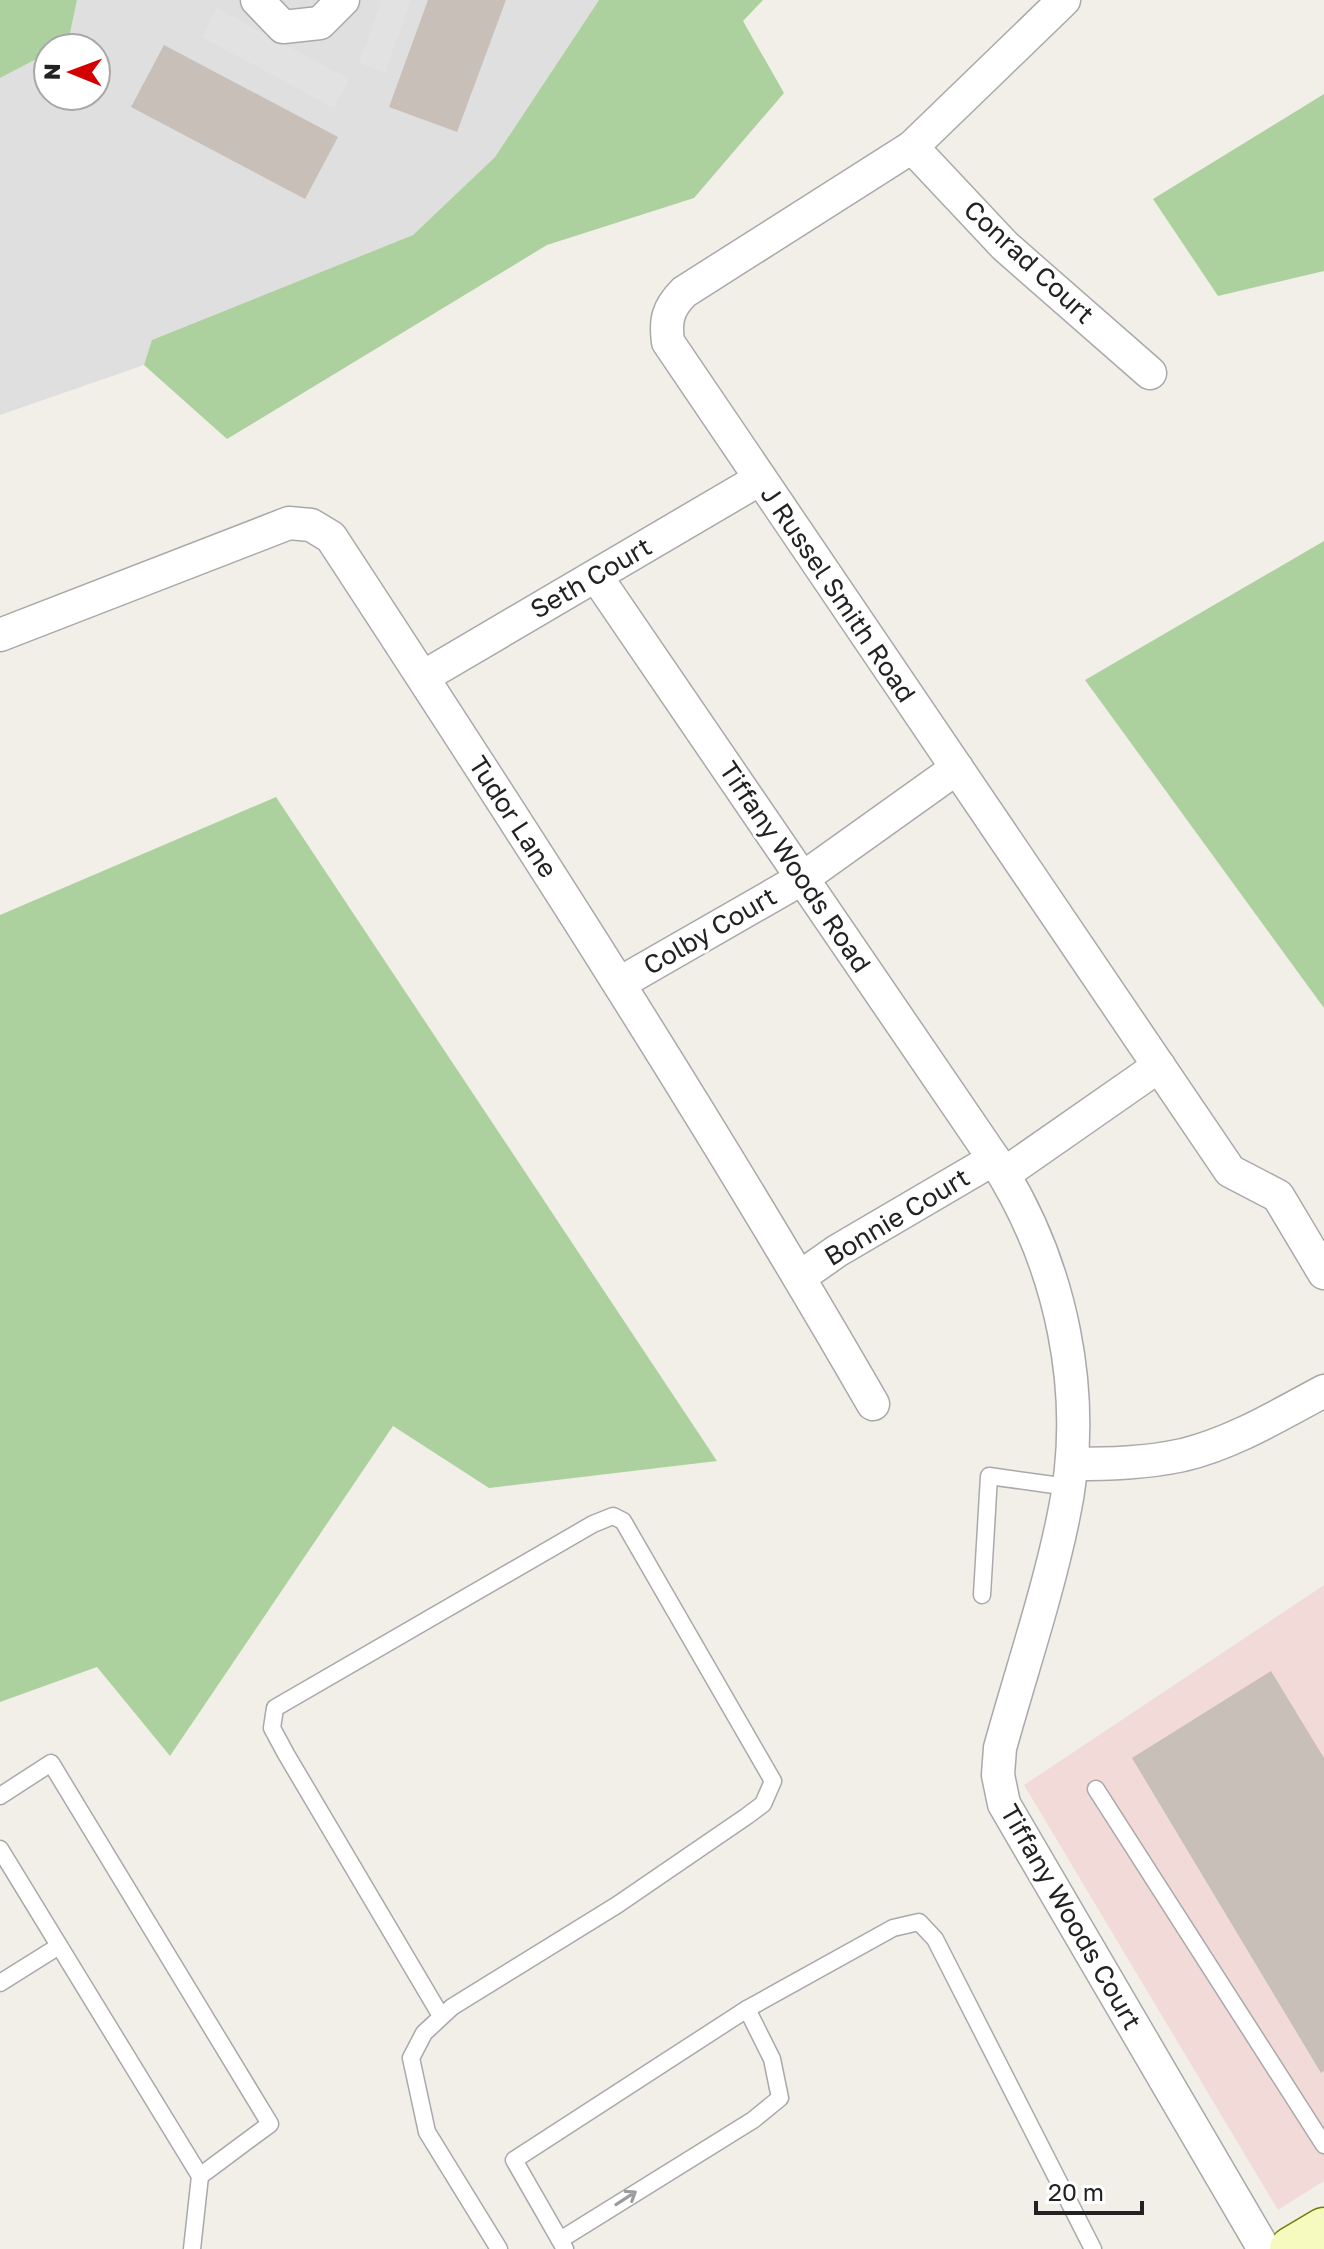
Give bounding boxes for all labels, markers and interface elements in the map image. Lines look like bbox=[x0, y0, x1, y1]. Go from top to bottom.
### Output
north arrow bbox=[32, 32, 112, 112]
text: N bbox=[38, 63, 65, 80]
street label: Conrad Court bbox=[958, 194, 1101, 330]
street label: J Russel Smith Road bbox=[754, 480, 922, 708]
street label: Seth Court bbox=[525, 530, 657, 625]
street label: Tudor Lane bbox=[463, 750, 564, 883]
street label: Tiffany Woods Road bbox=[713, 755, 878, 978]
street label: Colby Court bbox=[638, 880, 782, 981]
street label: Bonnie Court bbox=[819, 1161, 975, 1272]
street label: Tiffany Woods Court bbox=[994, 1799, 1148, 2035]
scale bar bbox=[1036, 2165, 1142, 2215]
text: 20 m bbox=[1048, 2177, 1104, 2206]
one-way arrow bbox=[614, 2190, 636, 2207]

